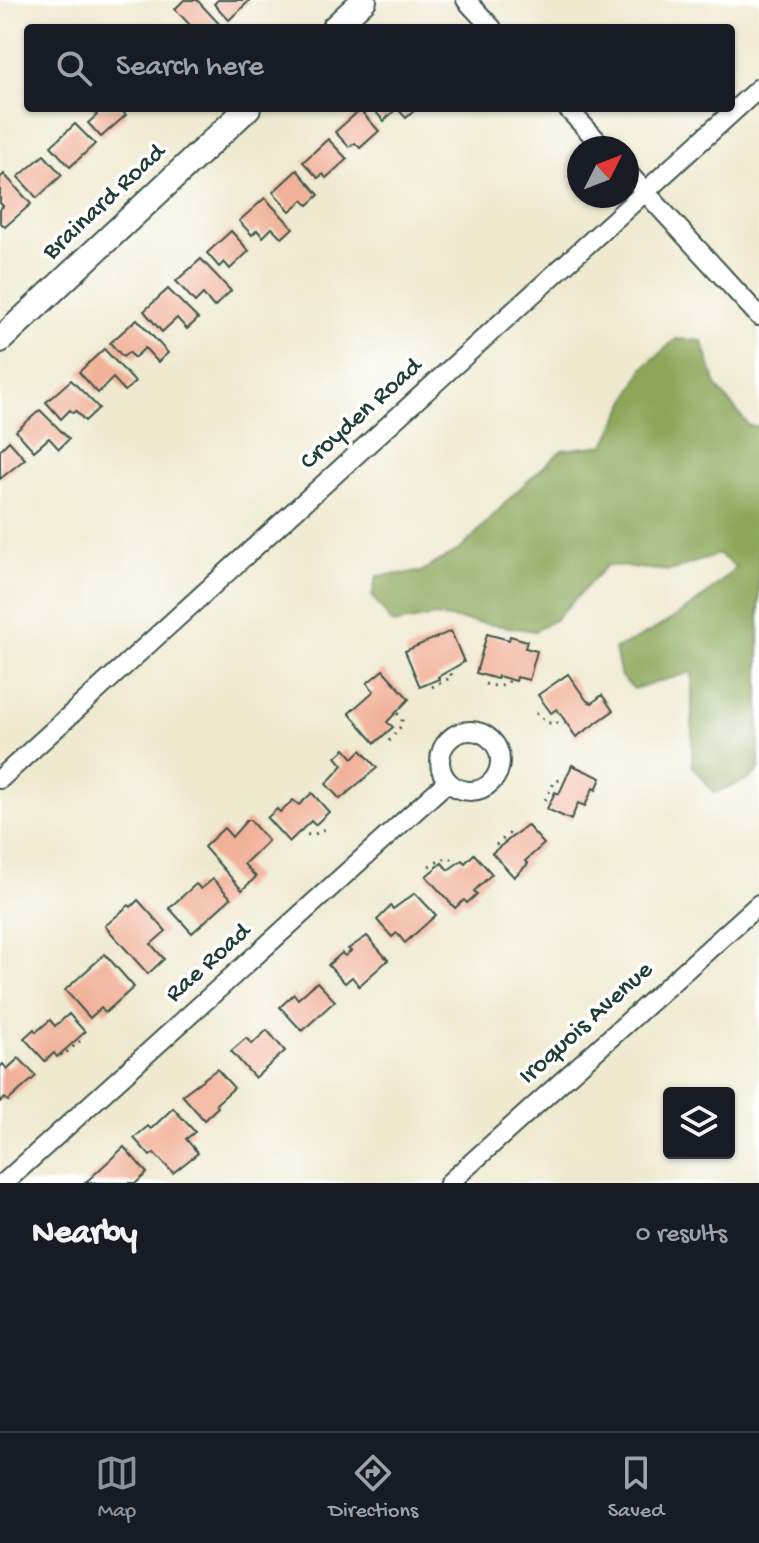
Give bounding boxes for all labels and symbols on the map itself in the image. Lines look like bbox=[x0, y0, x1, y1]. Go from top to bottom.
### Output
north arrow bbox=[567, 136, 639, 208]
street label: Brainard Road bbox=[36, 137, 174, 268]
street label: Croyden Road bbox=[295, 351, 431, 478]
street label: Rae Road bbox=[160, 916, 259, 1010]
street label: Iroquois Avenue bbox=[514, 955, 661, 1092]

